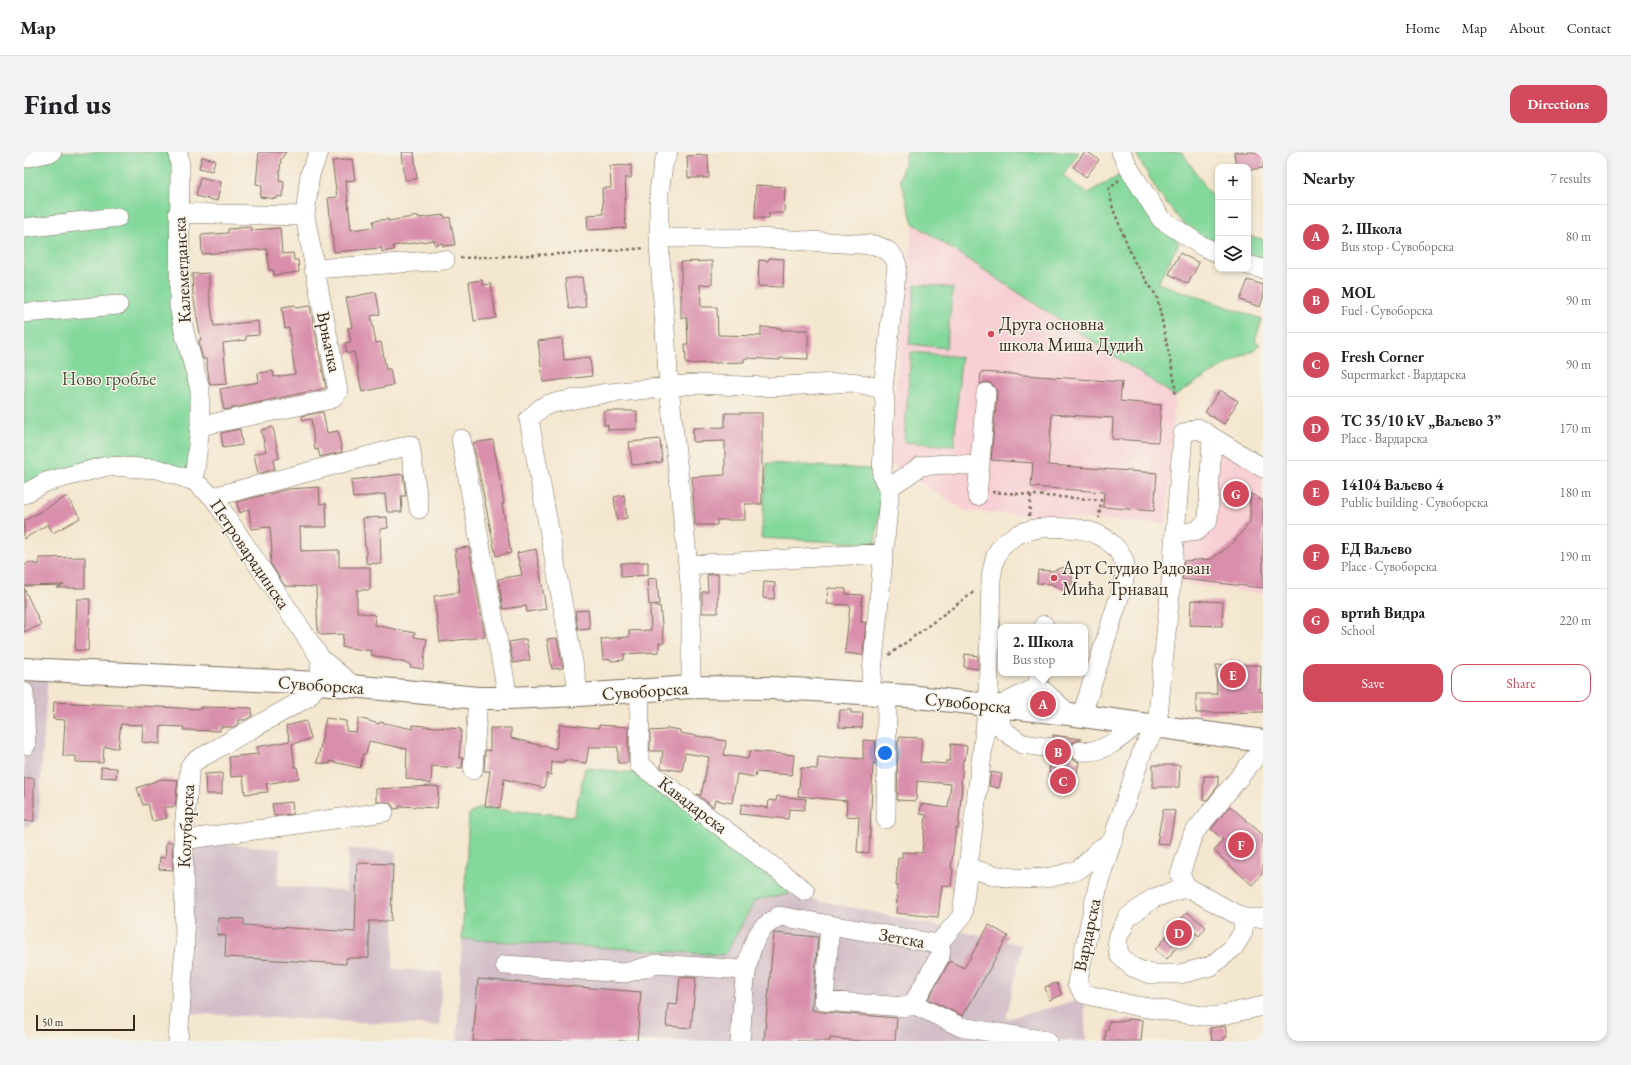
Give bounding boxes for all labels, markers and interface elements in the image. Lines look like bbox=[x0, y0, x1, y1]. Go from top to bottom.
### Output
text: Map bbox=[20, 15, 56, 40]
text: Home bbox=[1405, 19, 1440, 37]
text: Map bbox=[1462, 19, 1487, 37]
text: About bbox=[1509, 19, 1545, 37]
text: Contact bbox=[1567, 19, 1611, 37]
button: Directions bbox=[1510, 85, 1607, 123]
text: Find us bbox=[24, 86, 111, 122]
map controls bbox=[1215, 164, 1251, 272]
button: + bbox=[1215, 164, 1251, 200]
text: Nearby bbox=[1303, 167, 1355, 189]
text: 7 results bbox=[1550, 170, 1591, 187]
button: − bbox=[1215, 200, 1251, 236]
street label: Калемегданска bbox=[167, 216, 196, 324]
text: 2. Школа bbox=[1341, 219, 1402, 238]
text: A bbox=[1311, 228, 1321, 245]
text: 80 m bbox=[1566, 228, 1591, 245]
button: layers bbox=[1215, 236, 1251, 272]
text: Bus stop · Сувоборска bbox=[1341, 238, 1454, 255]
text: MOL bbox=[1341, 283, 1375, 302]
text: B bbox=[1312, 292, 1320, 309]
text: 90 m bbox=[1566, 292, 1591, 309]
text: Fuel · Сувоборска bbox=[1341, 302, 1433, 319]
street label: Врњачка bbox=[312, 309, 347, 375]
place label: Друга основна школа Миша Дудић bbox=[999, 312, 1144, 356]
marker: Друга основна школа Миша Дудић bbox=[986, 329, 996, 339]
text: Fresh Corner bbox=[1341, 347, 1424, 366]
text: C bbox=[1311, 356, 1321, 373]
text: 90 m bbox=[1566, 356, 1591, 373]
text: Supermarket · Вардарска bbox=[1341, 366, 1466, 383]
park label: Ново гробље bbox=[62, 367, 156, 390]
text: ТС 35/10 kV „Ваљево 3” bbox=[1341, 411, 1501, 430]
text: D bbox=[1311, 420, 1321, 437]
text: 170 m bbox=[1560, 420, 1591, 437]
text: Place · Вардарска bbox=[1341, 430, 1428, 447]
text: 14104 Ваљево 4 bbox=[1341, 475, 1443, 494]
pin: G bbox=[1223, 479, 1249, 509]
text: E bbox=[1312, 484, 1320, 501]
text: 180 m bbox=[1560, 484, 1591, 501]
street label: Петроварадинска bbox=[205, 494, 296, 614]
text: Public building · Сувоборска bbox=[1341, 494, 1488, 511]
text: ЕД Ваљево bbox=[1341, 539, 1412, 558]
text: F bbox=[1312, 548, 1320, 565]
text: 190 m bbox=[1560, 548, 1591, 565]
place label: Арт Студио Радован Мића Трнавац bbox=[1061, 556, 1210, 600]
text: Place · Сувоборска bbox=[1341, 558, 1437, 575]
marker: Арт Студио Радован Мића Трнавац bbox=[1049, 573, 1059, 583]
text: вртић Видра bbox=[1341, 603, 1425, 622]
text: G bbox=[1311, 612, 1321, 629]
text: 220 m bbox=[1560, 612, 1591, 629]
text: School bbox=[1341, 622, 1375, 639]
popup bbox=[998, 624, 1088, 676]
text: 2. Школа bbox=[1013, 632, 1073, 651]
text: Bus stop bbox=[1013, 651, 1055, 668]
pin: E bbox=[1220, 660, 1246, 690]
button: Save bbox=[1303, 664, 1443, 702]
button: Share bbox=[1451, 664, 1591, 702]
street label: Сувоборска bbox=[277, 670, 366, 699]
street label: Сувоборска bbox=[601, 676, 690, 705]
street label: Сувоборска bbox=[924, 687, 1013, 719]
pin: A bbox=[1030, 689, 1056, 719]
pin: B bbox=[1045, 737, 1071, 767]
your location bbox=[875, 743, 895, 763]
pin: C bbox=[1050, 766, 1076, 796]
street label: Кавадарска bbox=[654, 771, 733, 839]
street label: Колубарска bbox=[172, 783, 199, 868]
pin: F bbox=[1228, 830, 1254, 860]
street label: Вардарска bbox=[1068, 896, 1106, 973]
pin: D bbox=[1166, 918, 1192, 948]
street label: Зетска bbox=[877, 922, 928, 953]
scale bar bbox=[36, 1013, 135, 1032]
text: 50 m bbox=[42, 1015, 63, 1029]

